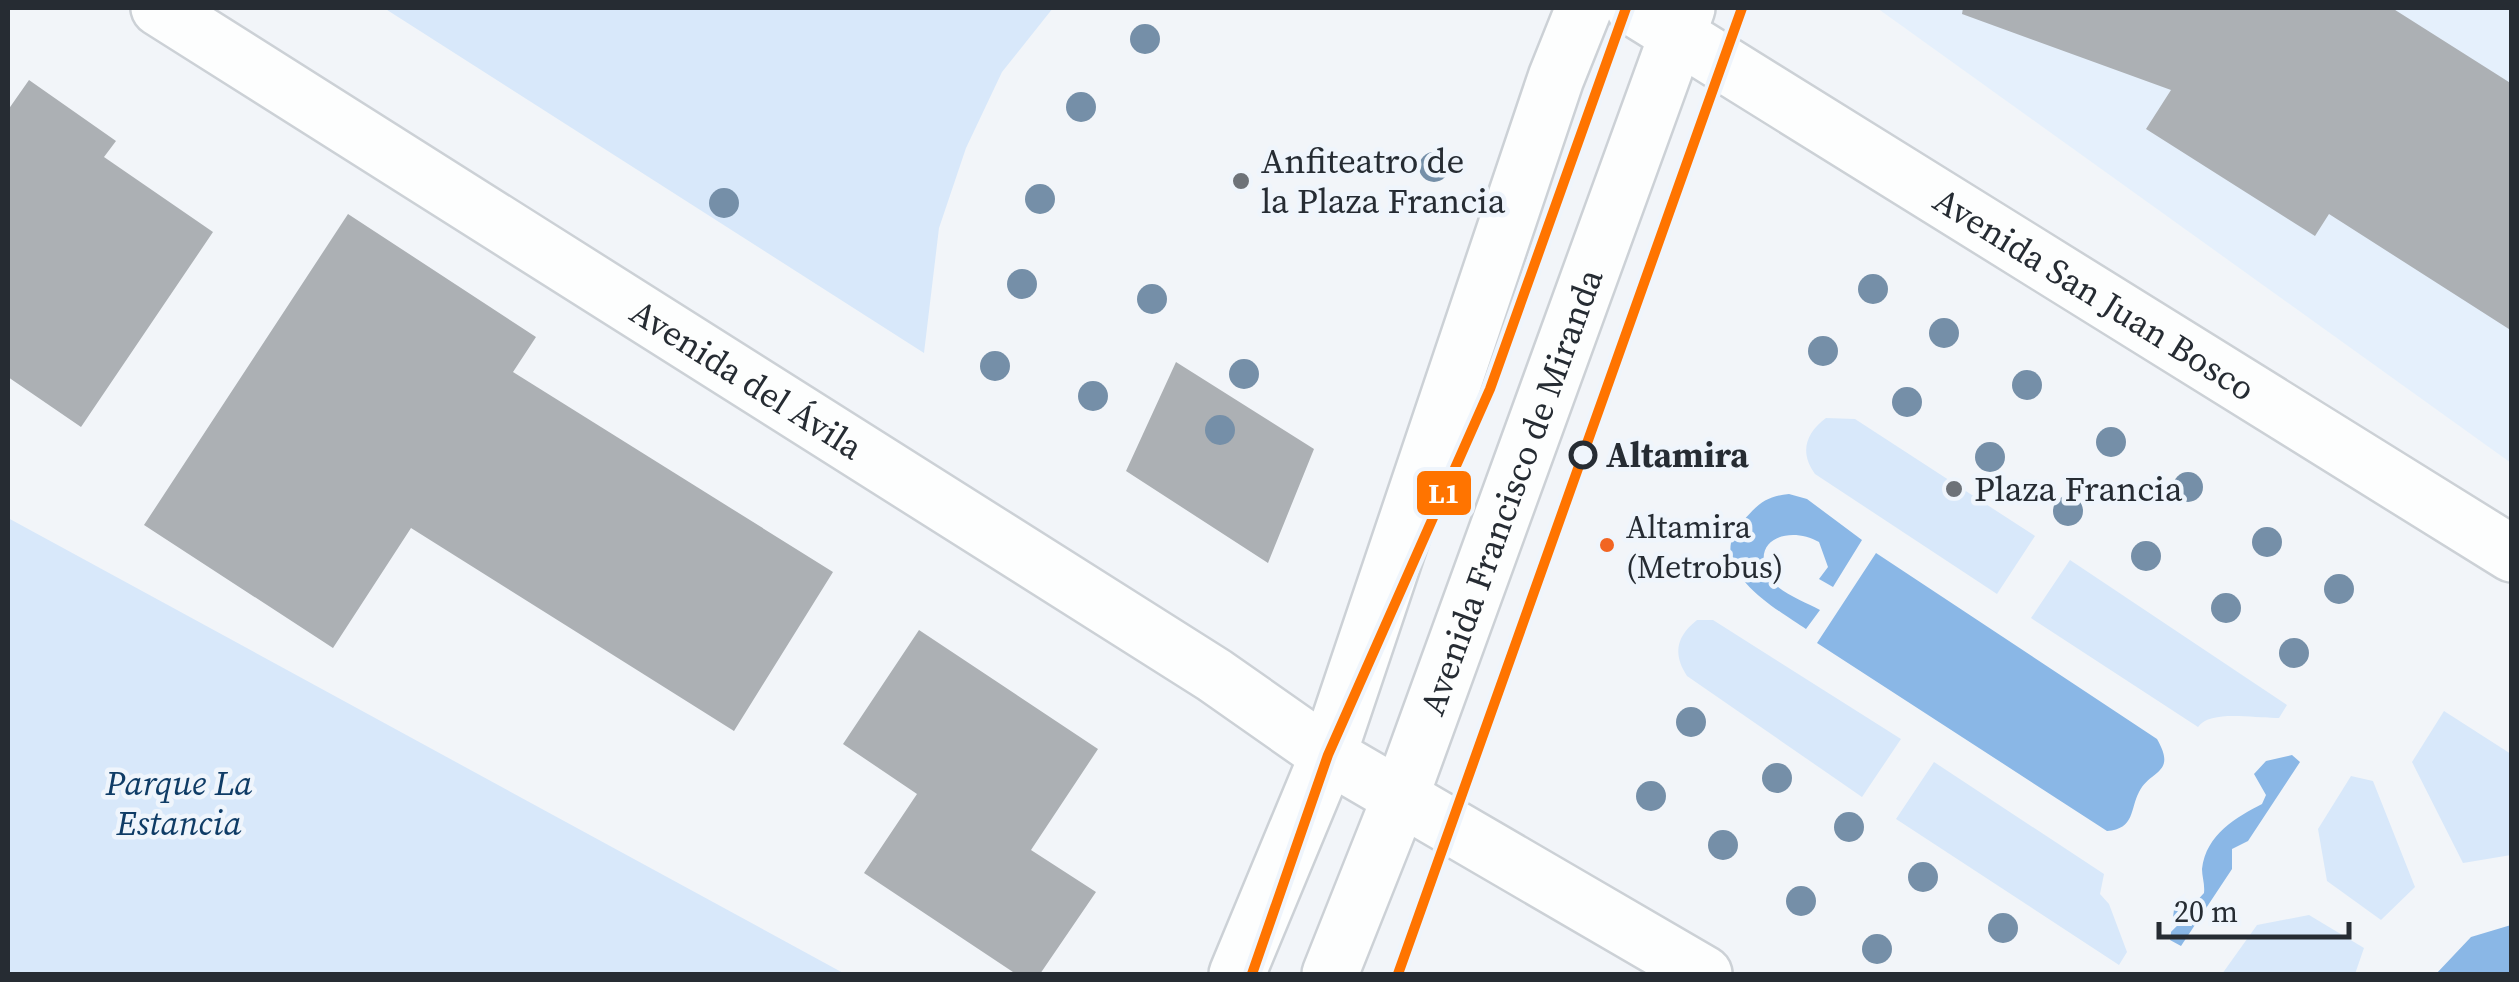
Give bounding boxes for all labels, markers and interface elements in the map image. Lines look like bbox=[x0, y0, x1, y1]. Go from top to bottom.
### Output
place label: Anfiteatro de la Plaza Francia bbox=[1261, 137, 1506, 225]
marker: Anfiteatro de la Plaza Francia bbox=[1230, 170, 1252, 192]
street label: Avenida San Juan Bosco bbox=[1924, 176, 2264, 412]
street label: Avenida Francisco de Miranda bbox=[1408, 262, 1614, 722]
street label: Avenida del Ávila bbox=[621, 288, 872, 471]
place label: Altamira bbox=[1606, 431, 1749, 479]
marker: Altamira bbox=[1570, 442, 1596, 468]
place label: Plaza Francia bbox=[1974, 465, 2183, 513]
line badge: L1 bbox=[1415, 469, 1473, 517]
text: L1 bbox=[1428, 474, 1460, 512]
marker: Plaza Francia bbox=[1943, 478, 1965, 500]
place label: Altamira (Metrobus) bbox=[1626, 505, 1783, 589]
marker: Altamira (Metrobus) bbox=[1597, 535, 1617, 555]
park label: Parque La Estancia bbox=[104, 759, 253, 847]
scale bar bbox=[2159, 877, 2349, 939]
text: 20 m bbox=[2174, 891, 2238, 932]

